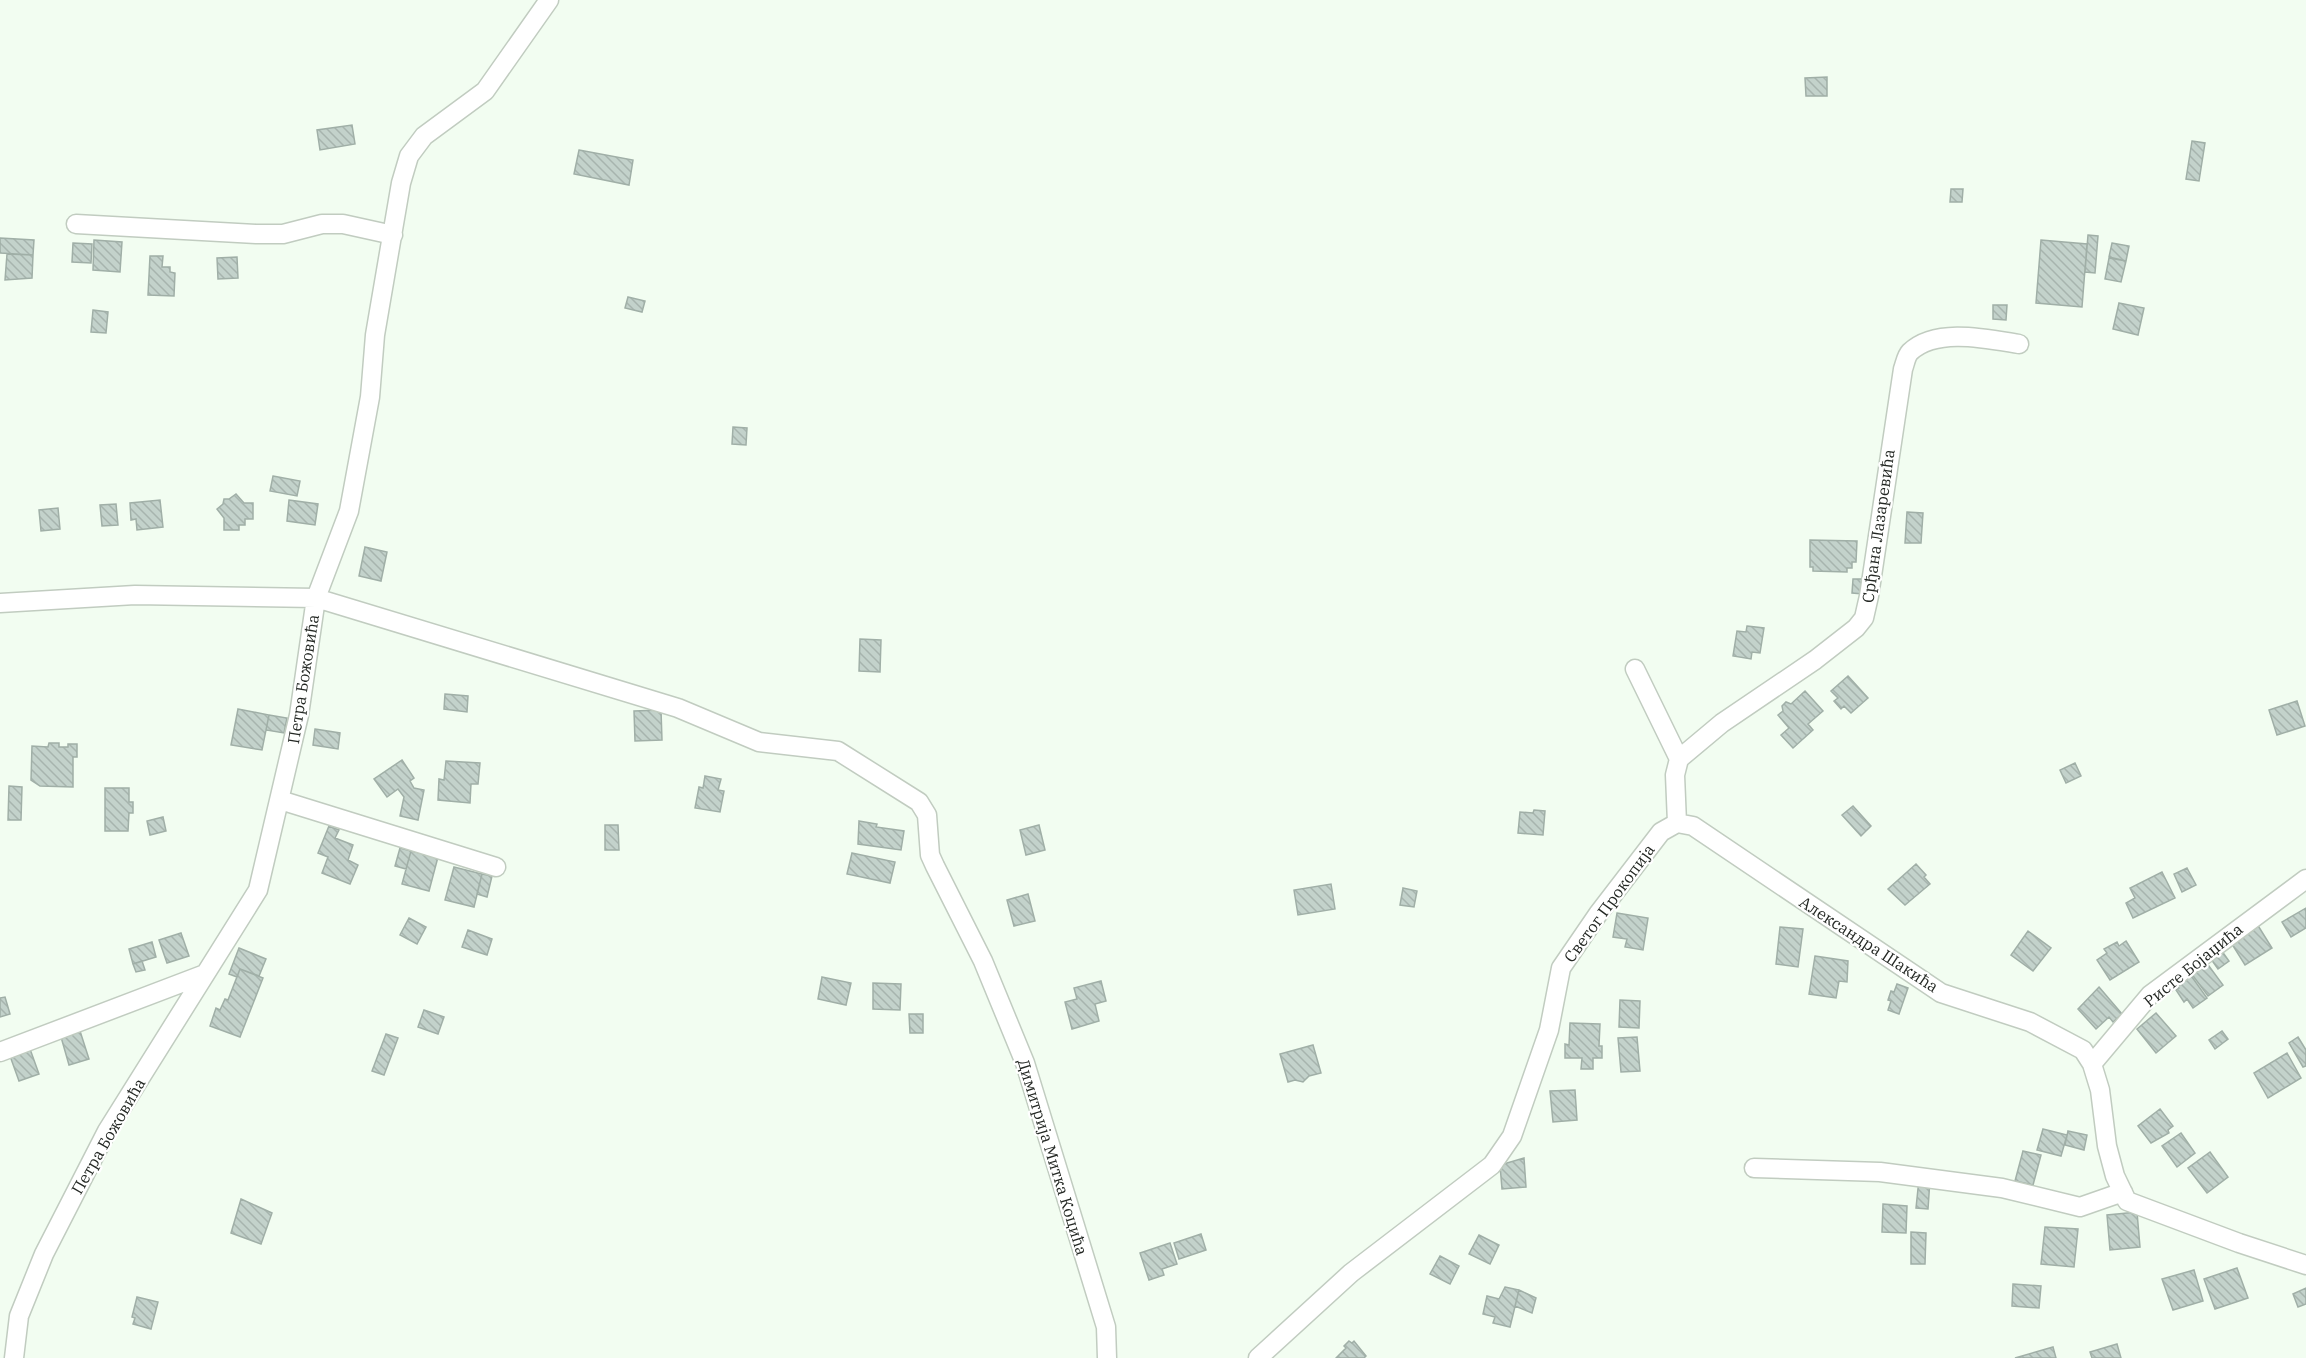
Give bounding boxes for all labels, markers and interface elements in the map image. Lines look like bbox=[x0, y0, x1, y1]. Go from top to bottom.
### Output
street label: Срђана Лазаревића bbox=[1857, 448, 1899, 604]
street label: Петра Божовића bbox=[283, 613, 323, 745]
street label: Светог Прокопија bbox=[1559, 840, 1659, 966]
street label: Александра Шакића bbox=[1796, 892, 1943, 997]
street label: Ристе Бојаџића bbox=[2139, 919, 2247, 1011]
street label: Димитрија Митка Коцића bbox=[1014, 1056, 1093, 1258]
street label: Петра Божовића bbox=[67, 1074, 149, 1198]

